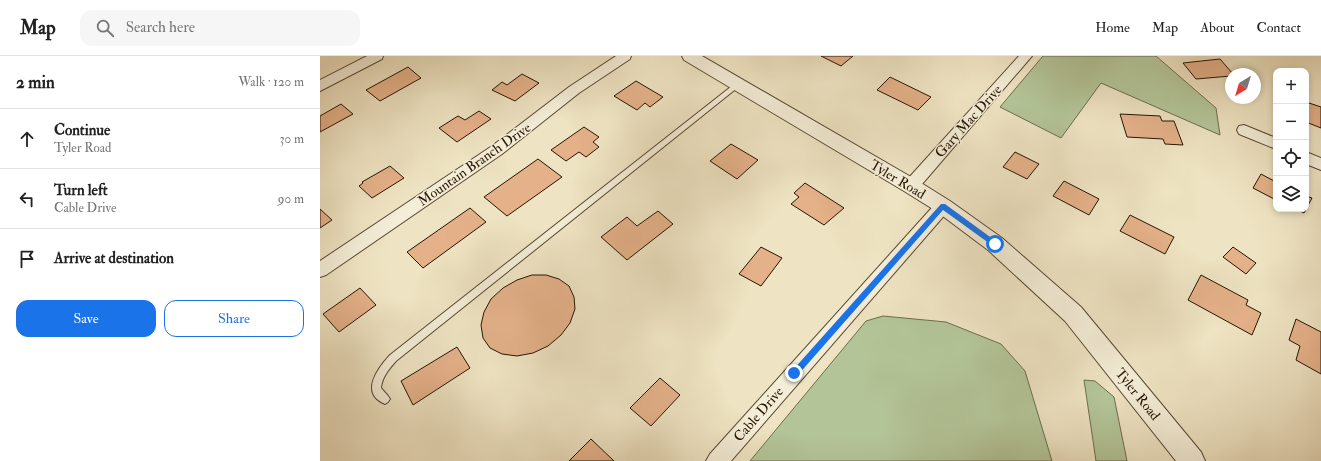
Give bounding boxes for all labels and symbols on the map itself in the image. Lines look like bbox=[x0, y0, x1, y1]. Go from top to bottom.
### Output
north arrow bbox=[1225, 68, 1261, 104]
street label: Gary Mac Drive bbox=[931, 81, 1006, 162]
street label: Mountain Branch Drive bbox=[415, 119, 534, 210]
street label: Tyler Road bbox=[866, 156, 929, 204]
route start bbox=[986, 235, 1004, 253]
route end bbox=[785, 364, 803, 382]
street label: Tyler Road bbox=[1111, 365, 1164, 424]
street label: Cable Drive bbox=[730, 383, 787, 445]

